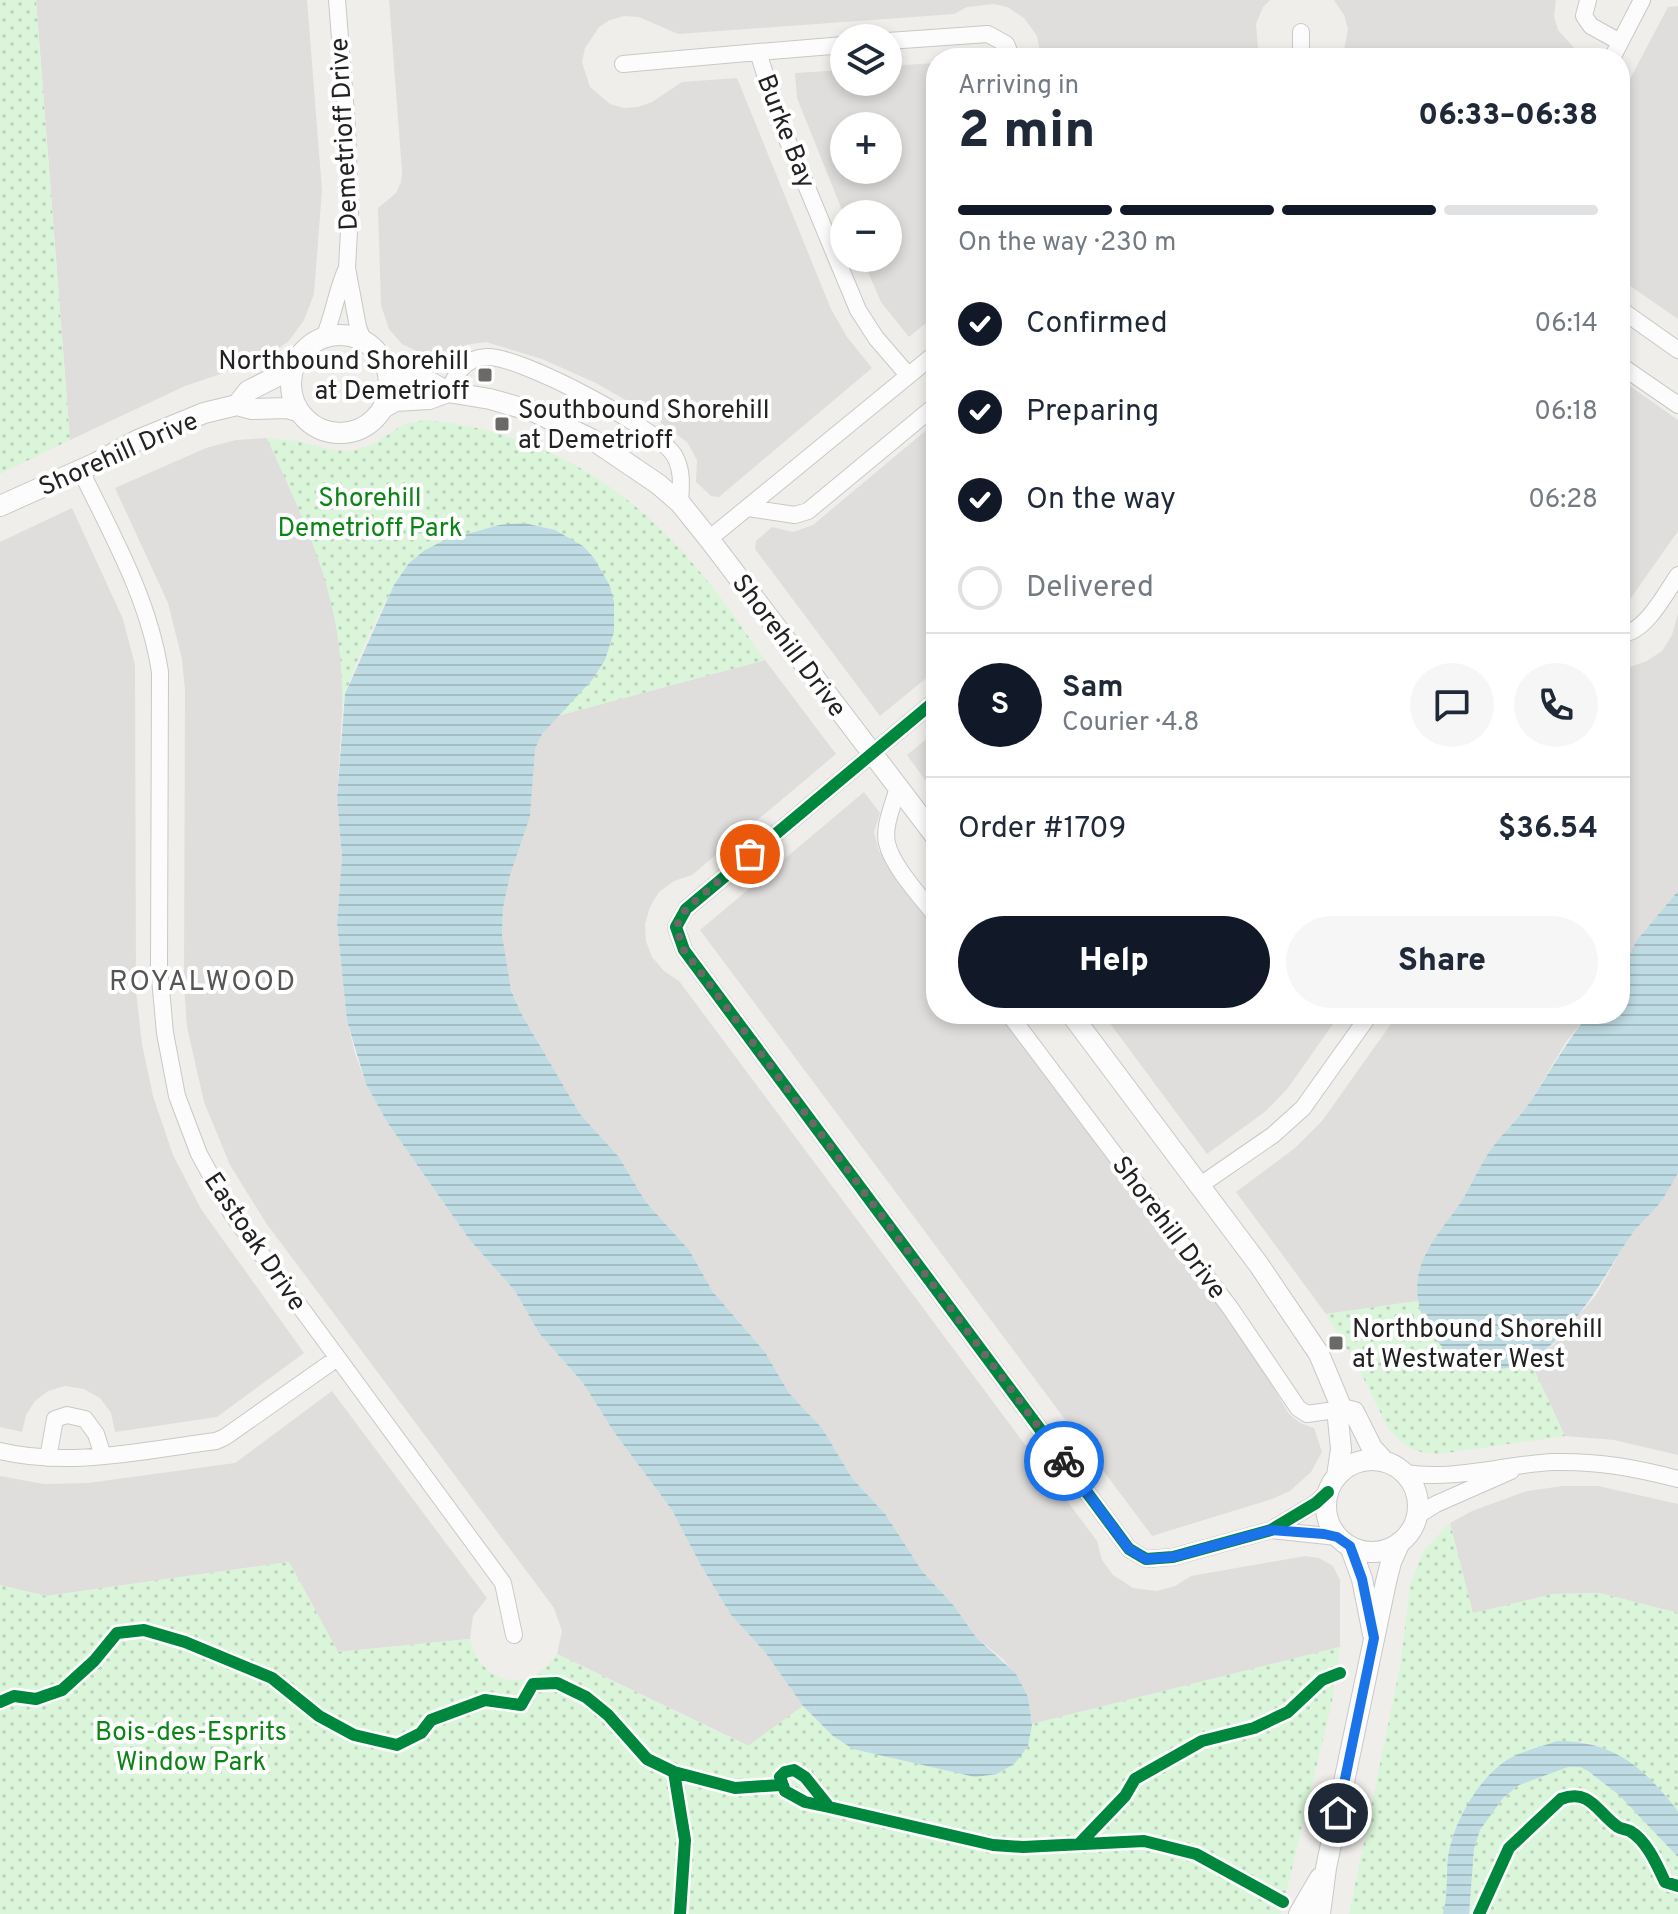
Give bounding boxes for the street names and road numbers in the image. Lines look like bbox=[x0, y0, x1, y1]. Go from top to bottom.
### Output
street label: Demetrioff Drive bbox=[324, 37, 367, 231]
street label: Burke Bay bbox=[748, 70, 822, 194]
street label: Shorehill Drive bbox=[34, 405, 204, 505]
street label: Shorehill Drive bbox=[723, 568, 853, 725]
street label: Shorehill Drive bbox=[1103, 1150, 1233, 1307]
street label: Eastoak Drive bbox=[195, 1167, 313, 1318]

